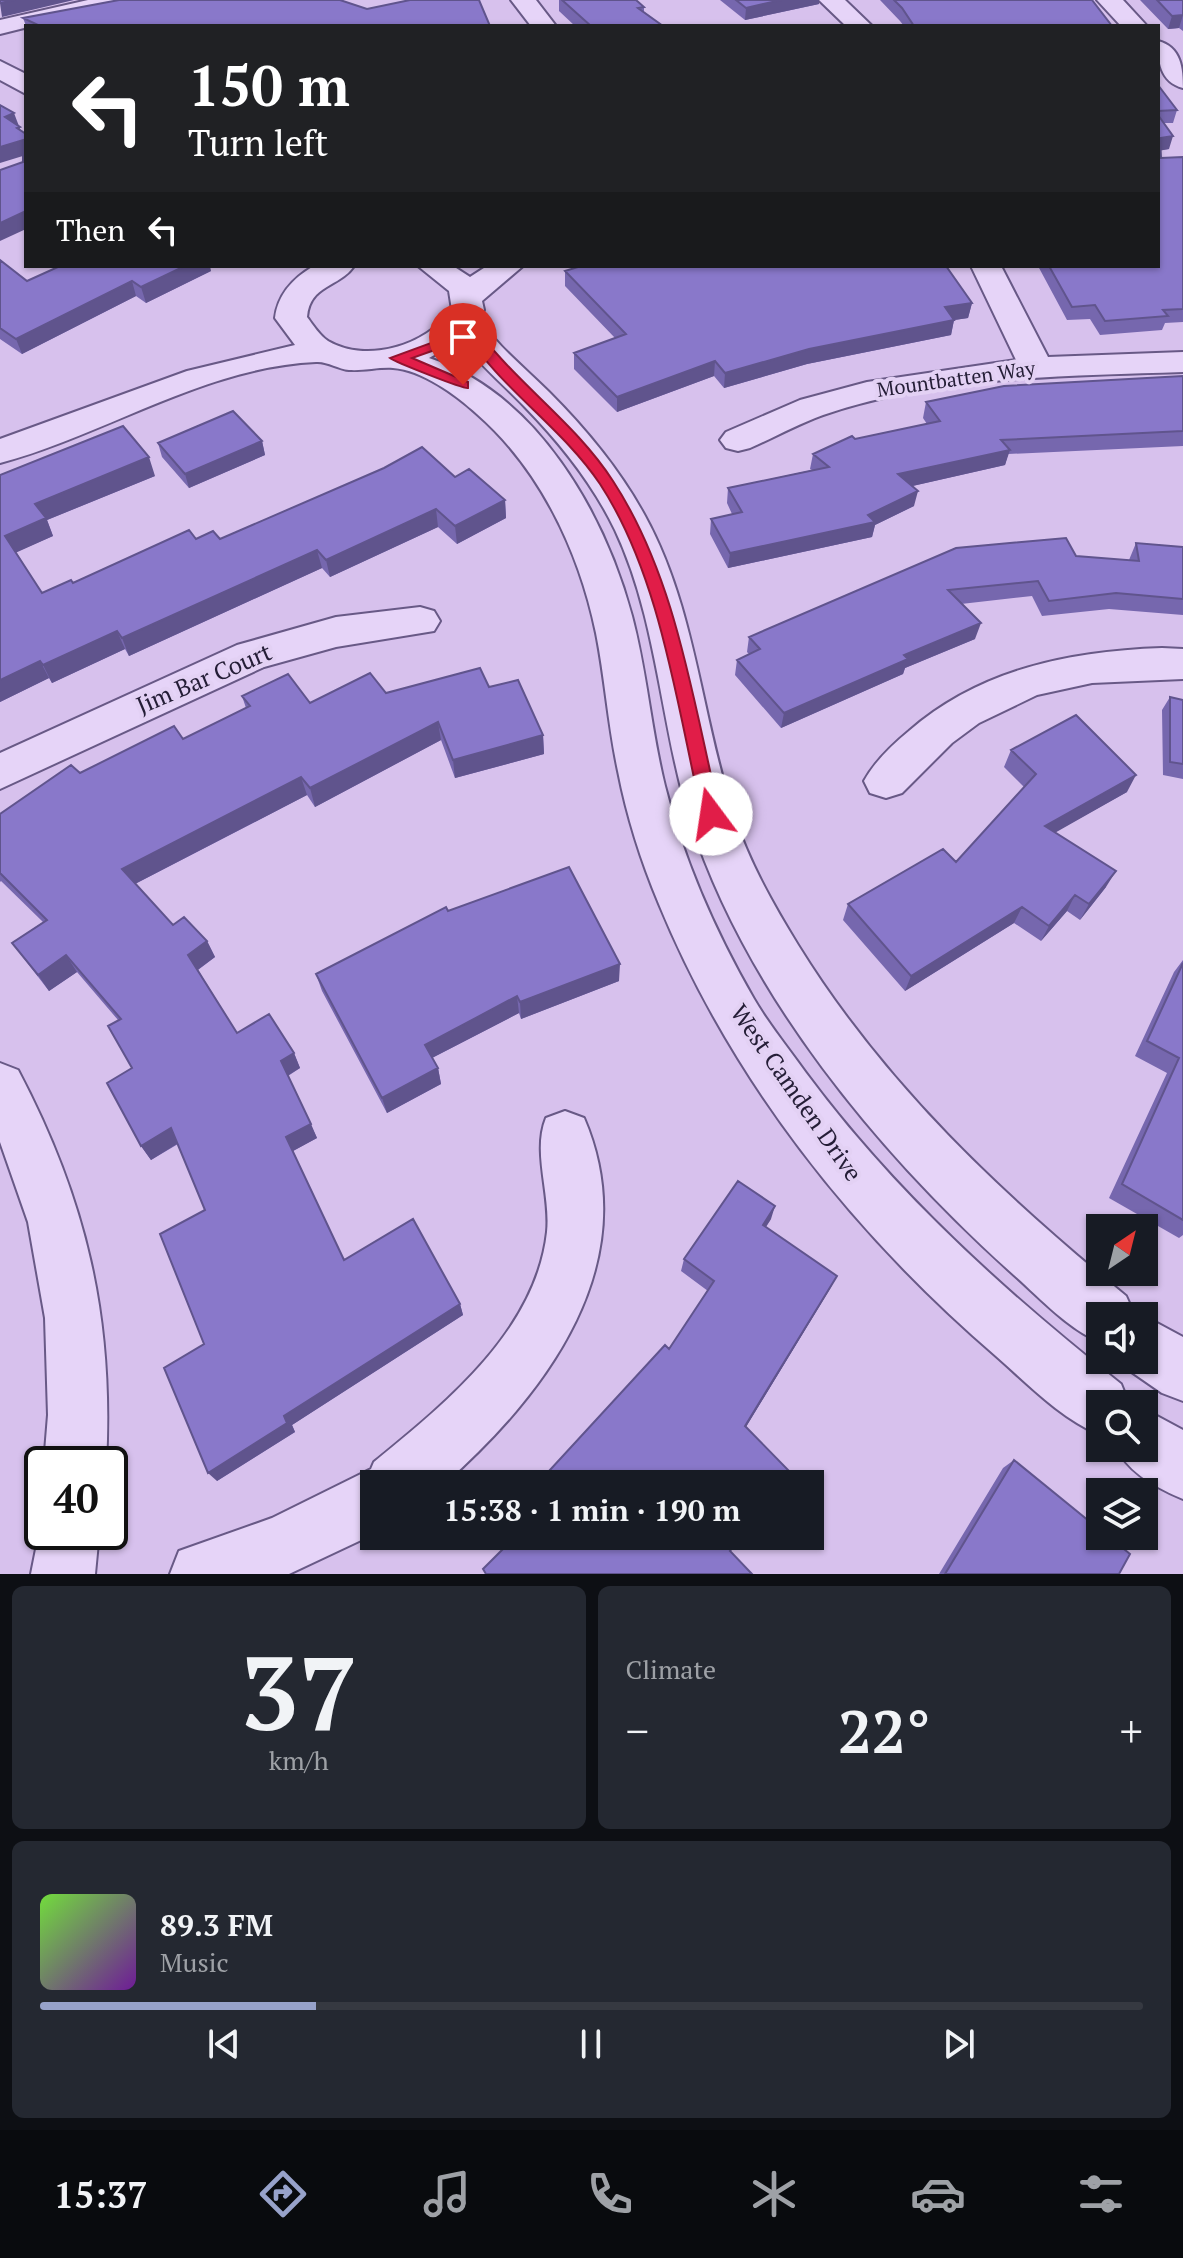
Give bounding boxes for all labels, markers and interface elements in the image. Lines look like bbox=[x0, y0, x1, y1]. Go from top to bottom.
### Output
text: 150 m bbox=[188, 48, 350, 122]
icon: left bbox=[56, 56, 160, 160]
text: Turn left bbox=[188, 119, 328, 166]
icon: left bbox=[141, 208, 185, 252]
text: Then bbox=[56, 210, 125, 250]
pin bbox=[429, 303, 497, 385]
icon: arrive bbox=[441, 315, 485, 359]
street label: Mountbatten Way bbox=[875, 354, 1038, 403]
street label: Jim Bar Court bbox=[131, 635, 276, 721]
position arrow bbox=[669, 772, 753, 856]
street label: West Camden Drive bbox=[724, 998, 870, 1187]
north arrow bbox=[1086, 1214, 1158, 1286]
map controls bbox=[1086, 1214, 1158, 1550]
button: sound bbox=[1086, 1302, 1158, 1374]
button: search bbox=[1086, 1390, 1158, 1462]
speed limit sign: 40 bbox=[24, 1446, 128, 1550]
button: layers bbox=[1086, 1478, 1158, 1550]
text: 15:38 · 1 min · 190 m bbox=[444, 1490, 740, 1530]
text: 37 bbox=[240, 1622, 358, 1760]
text: Climate bbox=[626, 1652, 716, 1686]
text: 22° bbox=[838, 1691, 931, 1770]
text: − bbox=[626, 1701, 649, 1760]
text: + bbox=[1120, 1701, 1143, 1760]
text: km/h bbox=[269, 1743, 329, 1777]
text: 89.3 FM bbox=[160, 1905, 273, 1945]
text: Music bbox=[160, 1945, 229, 1979]
icon: previous bbox=[202, 2022, 246, 2066]
icon: pause bbox=[569, 2022, 613, 2066]
icon: next bbox=[937, 2022, 981, 2066]
icon: directions bbox=[255, 2166, 311, 2222]
icon: music bbox=[419, 2166, 475, 2222]
icon: phone bbox=[582, 2166, 638, 2222]
icon: climate bbox=[746, 2166, 802, 2222]
icon: car bbox=[910, 2166, 966, 2222]
icon: filters bbox=[1073, 2166, 1129, 2222]
text: 15:37 bbox=[54, 2171, 148, 2218]

